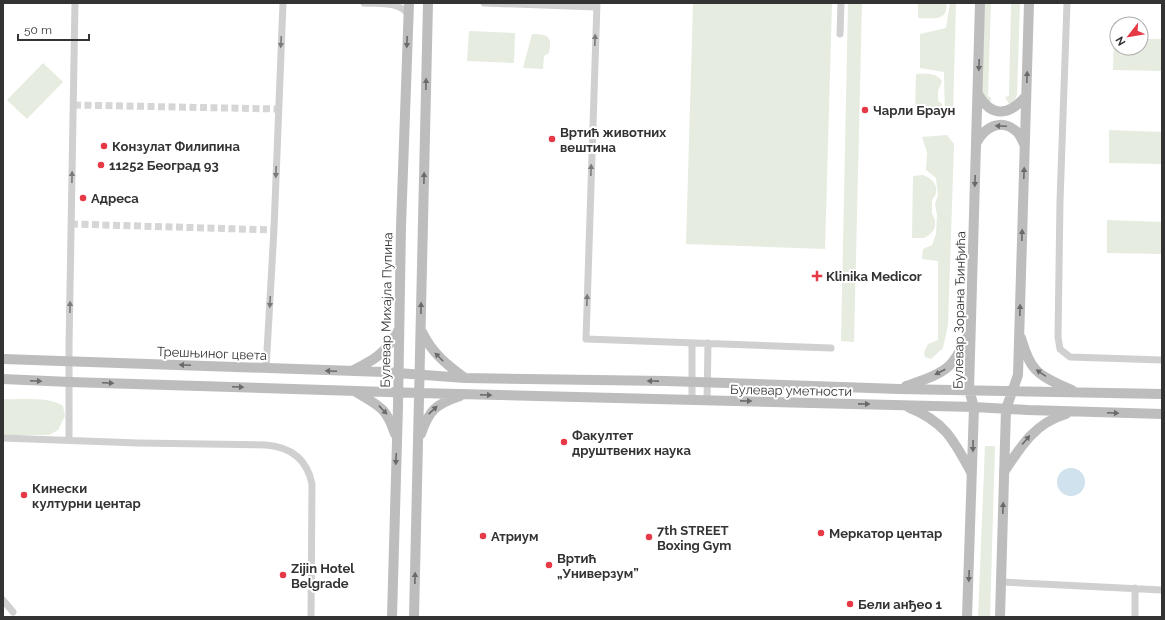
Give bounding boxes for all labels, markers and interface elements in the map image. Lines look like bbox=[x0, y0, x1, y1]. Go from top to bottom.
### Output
scale bar bbox=[18, 16, 89, 42]
north arrow bbox=[1109, 16, 1149, 56]
text: 50 m bbox=[24, 23, 52, 37]
one-way arrow bbox=[592, 34, 599, 46]
text: N bbox=[1113, 34, 1129, 48]
one-way arrow bbox=[278, 36, 284, 49]
one-way arrow bbox=[404, 36, 410, 49]
one-way arrow bbox=[976, 59, 982, 72]
one-way arrow bbox=[1023, 71, 1030, 83]
one-way arrow bbox=[423, 77, 429, 90]
place label: Чарли Браун bbox=[873, 103, 956, 118]
marker: Чарли Браун bbox=[860, 105, 870, 115]
one-way arrow bbox=[995, 123, 1008, 129]
place label: Вртић животних вештина bbox=[560, 125, 666, 155]
marker: Вртић животних вештина bbox=[547, 134, 557, 144]
place label: Конзулат Филипина bbox=[112, 139, 240, 154]
marker: Конзулат Филипина bbox=[99, 141, 109, 151]
place label: 11252 Београд 93 bbox=[109, 158, 219, 173]
marker: 11252 Београд 93 bbox=[96, 160, 106, 170]
one-way arrow bbox=[588, 164, 595, 176]
one-way arrow bbox=[273, 166, 279, 179]
one-way arrow bbox=[1020, 167, 1027, 179]
one-way arrow bbox=[69, 170, 75, 183]
one-way arrow bbox=[421, 171, 427, 184]
one-way arrow bbox=[972, 175, 979, 187]
place label: Адреса bbox=[91, 191, 139, 206]
marker: Адреса bbox=[78, 193, 88, 203]
one-way arrow bbox=[1019, 228, 1025, 241]
street label: Булевар Зорана Ђинђића bbox=[951, 231, 968, 389]
street label: Булевар Михајла Пупина bbox=[378, 232, 395, 388]
place label: Klinika Medicor bbox=[826, 269, 922, 284]
marker: Klinika Medicor bbox=[811, 270, 823, 282]
one-way arrow bbox=[584, 293, 590, 306]
one-way arrow bbox=[266, 296, 273, 308]
one-way arrow bbox=[67, 300, 73, 313]
one-way arrow bbox=[418, 301, 424, 314]
one-way arrow bbox=[1016, 304, 1023, 316]
street label: Трешњиног цвета bbox=[157, 344, 267, 363]
one-way arrow bbox=[434, 352, 444, 362]
one-way arrow bbox=[179, 362, 191, 369]
one-way arrow bbox=[325, 367, 337, 374]
one-way arrow bbox=[934, 368, 945, 375]
one-way arrow bbox=[1036, 369, 1046, 377]
one-way arrow bbox=[30, 377, 42, 384]
one-way arrow bbox=[646, 378, 659, 384]
one-way arrow bbox=[102, 380, 114, 387]
street label: Булевар уметности bbox=[730, 382, 852, 399]
one-way arrow bbox=[232, 384, 245, 390]
one-way arrow bbox=[480, 392, 493, 398]
one-way arrow bbox=[740, 398, 752, 405]
one-way arrow bbox=[858, 401, 870, 408]
one-way arrow bbox=[378, 405, 387, 415]
one-way arrow bbox=[428, 406, 438, 415]
one-way arrow bbox=[1107, 410, 1120, 416]
place label: Факултет друштвених наука bbox=[572, 428, 691, 458]
one-way arrow bbox=[1022, 435, 1031, 446]
marker: Факултет друштвених наука bbox=[559, 437, 569, 447]
one-way arrow bbox=[969, 440, 976, 452]
one-way arrow bbox=[393, 453, 399, 466]
place label: Кинески културни центар bbox=[32, 481, 141, 511]
marker: Кинески културни центар bbox=[19, 490, 29, 500]
one-way arrow bbox=[1000, 501, 1006, 514]
place label: 7th STREET Boxing Gym bbox=[657, 523, 731, 553]
place label: Меркатор центар bbox=[829, 526, 942, 541]
marker: Меркатор центар bbox=[816, 528, 826, 538]
place label: Атриум bbox=[491, 529, 538, 544]
marker: Атриум bbox=[478, 531, 488, 541]
marker: 7th STREET Boxing Gym bbox=[644, 532, 654, 542]
place label: Вртић „Универзум” bbox=[557, 551, 639, 581]
marker: Вртић „Универзум” bbox=[544, 560, 554, 570]
place label: Zijin Hotel Belgrade bbox=[291, 561, 355, 591]
marker: Zijin Hotel Belgrade bbox=[278, 570, 288, 580]
one-way arrow bbox=[965, 570, 972, 582]
one-way arrow bbox=[412, 571, 418, 584]
place label: Бели анђео 1 bbox=[858, 597, 942, 612]
marker: Бели анђео 1 bbox=[845, 599, 855, 609]

